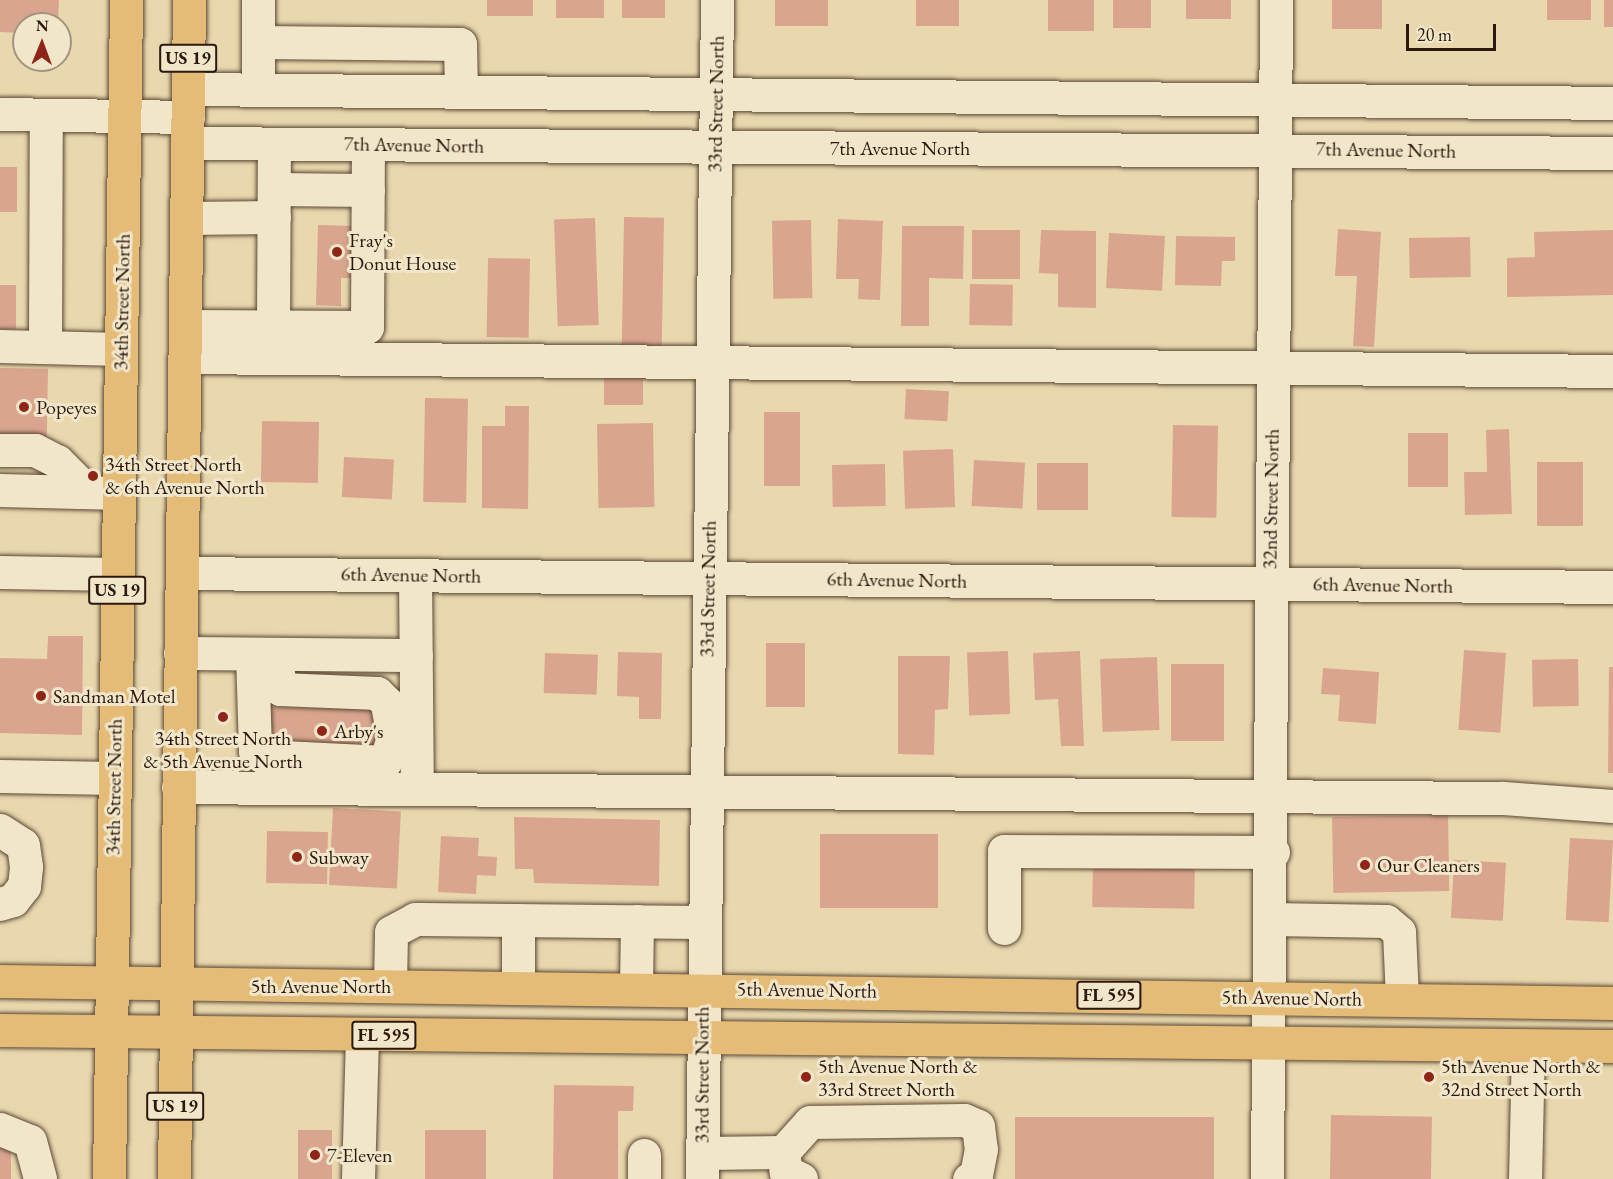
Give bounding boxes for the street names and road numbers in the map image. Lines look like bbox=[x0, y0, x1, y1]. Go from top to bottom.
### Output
street label: 33rd Street North bbox=[703, 35, 729, 173]
road number: US 19 bbox=[158, 43, 218, 73]
street label: 7th Avenue North bbox=[344, 132, 484, 158]
street label: 7th Avenue North bbox=[830, 136, 970, 160]
street label: 7th Avenue North bbox=[1316, 137, 1456, 163]
street label: 34th Street North bbox=[109, 233, 135, 371]
street label: 32nd Street North bbox=[1258, 428, 1284, 570]
street label: 33rd Street North bbox=[695, 520, 721, 658]
street label: 6th Avenue North bbox=[341, 562, 481, 588]
street label: 6th Avenue North bbox=[827, 567, 967, 593]
street label: 6th Avenue North bbox=[1313, 572, 1453, 598]
road number: US 19 bbox=[87, 575, 147, 605]
street label: 34th Street North bbox=[101, 718, 127, 856]
street label: 5th Avenue North bbox=[251, 974, 391, 998]
street label: 5th Avenue North bbox=[737, 977, 877, 1003]
road number: FL 595 bbox=[1076, 980, 1142, 1010]
street label: 5th Avenue North bbox=[1222, 985, 1362, 1011]
street label: 33rd Street North bbox=[690, 1007, 714, 1143]
road number: FL 595 bbox=[351, 1020, 417, 1050]
road number: US 19 bbox=[145, 1091, 205, 1121]

